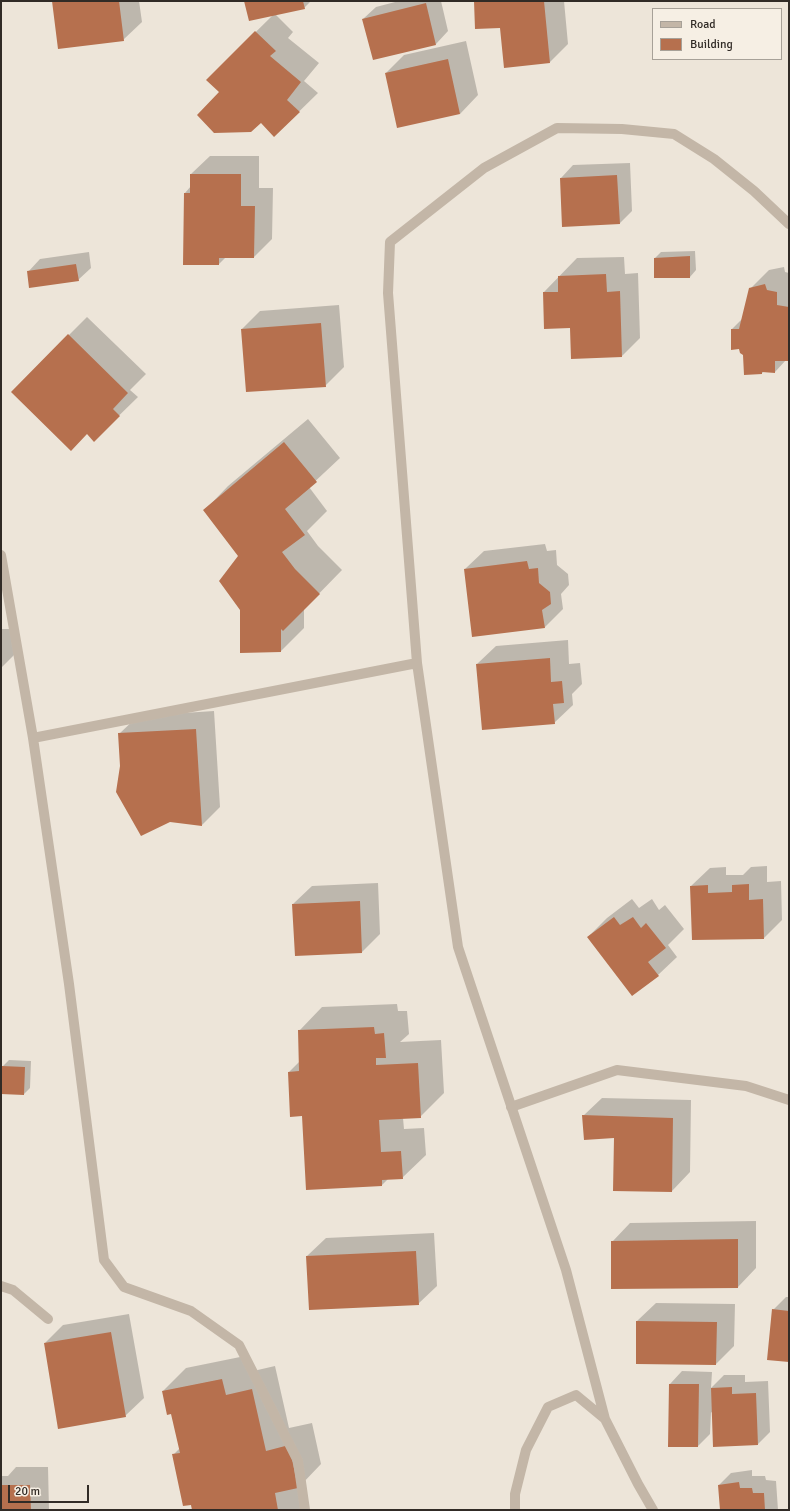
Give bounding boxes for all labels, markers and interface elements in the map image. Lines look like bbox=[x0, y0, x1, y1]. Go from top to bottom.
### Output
legend bbox=[652, 8, 782, 60]
text: Road bbox=[690, 17, 716, 32]
text: Building bbox=[690, 37, 733, 52]
scale bar bbox=[10, 1477, 91, 1503]
text: 20 m bbox=[15, 1484, 40, 1499]

